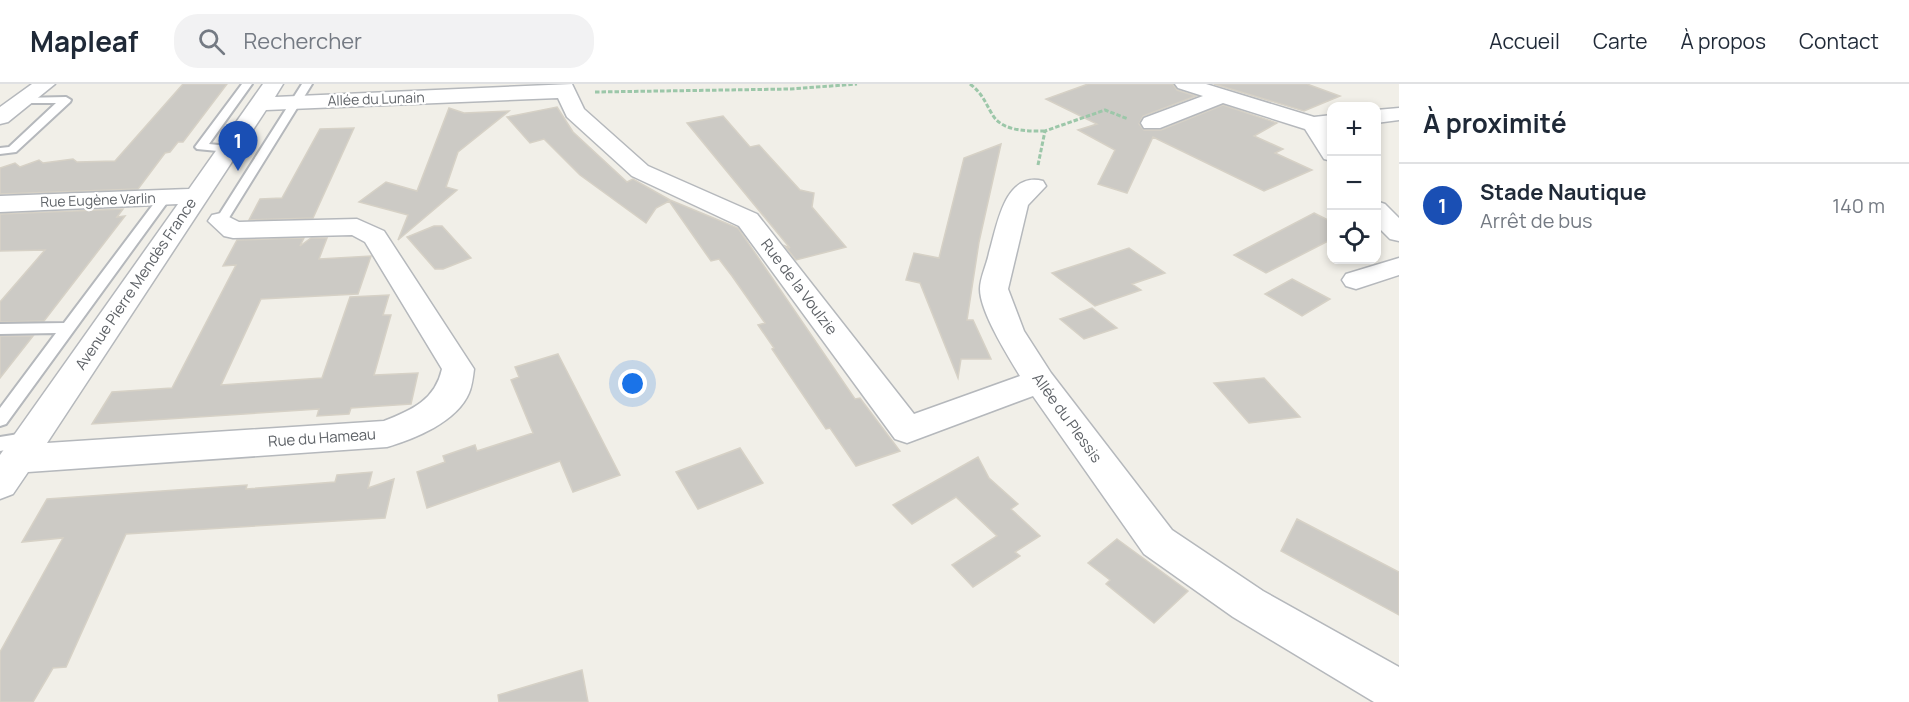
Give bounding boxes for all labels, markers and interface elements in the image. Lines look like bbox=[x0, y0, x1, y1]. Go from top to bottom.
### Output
search box bbox=[174, 14, 594, 68]
text: Mapleaf bbox=[30, 22, 138, 60]
icon: search bbox=[195, 25, 228, 58]
text: Rechercher bbox=[243, 26, 362, 56]
text: Accueil bbox=[1489, 27, 1560, 55]
text: Carte bbox=[1593, 27, 1647, 55]
text: À propos bbox=[1680, 27, 1766, 55]
text: Contact bbox=[1799, 27, 1879, 55]
street label: Allée du Lunain bbox=[327, 87, 425, 110]
map controls bbox=[1327, 102, 1381, 264]
button: + bbox=[1327, 102, 1381, 156]
text: À proximité bbox=[1423, 105, 1567, 141]
pin: 1 bbox=[218, 122, 258, 171]
button: − bbox=[1327, 156, 1381, 210]
text: Stade Nautique bbox=[1480, 177, 1646, 207]
street label: Rue Eugène Varlin bbox=[40, 188, 156, 211]
text: 1 bbox=[1438, 192, 1447, 219]
text: 140 m bbox=[1832, 192, 1885, 219]
street label: Avenue Pierre Mendès France bbox=[70, 193, 201, 374]
text: Arrêt de bus bbox=[1480, 207, 1593, 234]
button: locate bbox=[1327, 210, 1381, 264]
street label: Rue de la Voulzie bbox=[756, 234, 843, 339]
your location bbox=[618, 369, 647, 398]
street label: Allée du Plessis bbox=[1028, 369, 1107, 467]
street label: Rue du Hameau bbox=[267, 423, 377, 452]

